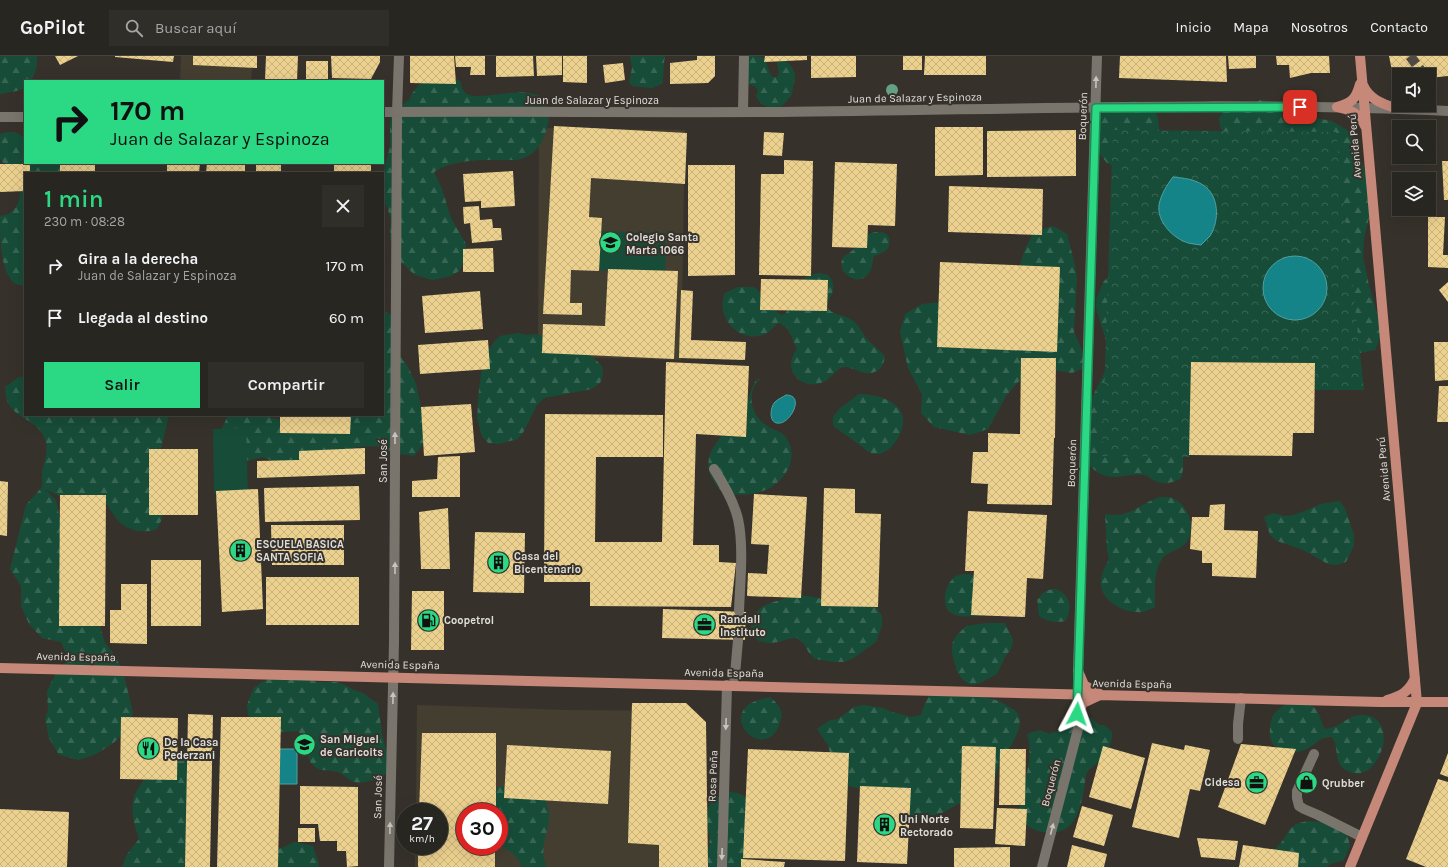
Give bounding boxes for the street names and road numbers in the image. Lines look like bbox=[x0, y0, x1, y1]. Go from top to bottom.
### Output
street label: Juan de Salazar y Espinoza bbox=[848, 90, 982, 106]
street label: Boquerón bbox=[1076, 92, 1090, 140]
street label: Juan de Salazar y Espinoza bbox=[525, 94, 659, 107]
street label: Avenida Perú bbox=[1346, 113, 1364, 179]
street label: Avenida Perú bbox=[1375, 436, 1393, 502]
street label: San José bbox=[377, 439, 390, 483]
street label: Boquerón bbox=[1065, 439, 1079, 487]
street label: Avenida España bbox=[36, 650, 116, 664]
street label: Avenida España bbox=[360, 658, 440, 672]
street label: Avenida España bbox=[684, 666, 764, 680]
street label: Avenida España bbox=[1092, 677, 1172, 691]
street label: Rosa Peña bbox=[706, 750, 720, 802]
street label: Boquerón bbox=[1038, 758, 1064, 808]
street label: San José bbox=[371, 775, 385, 819]

